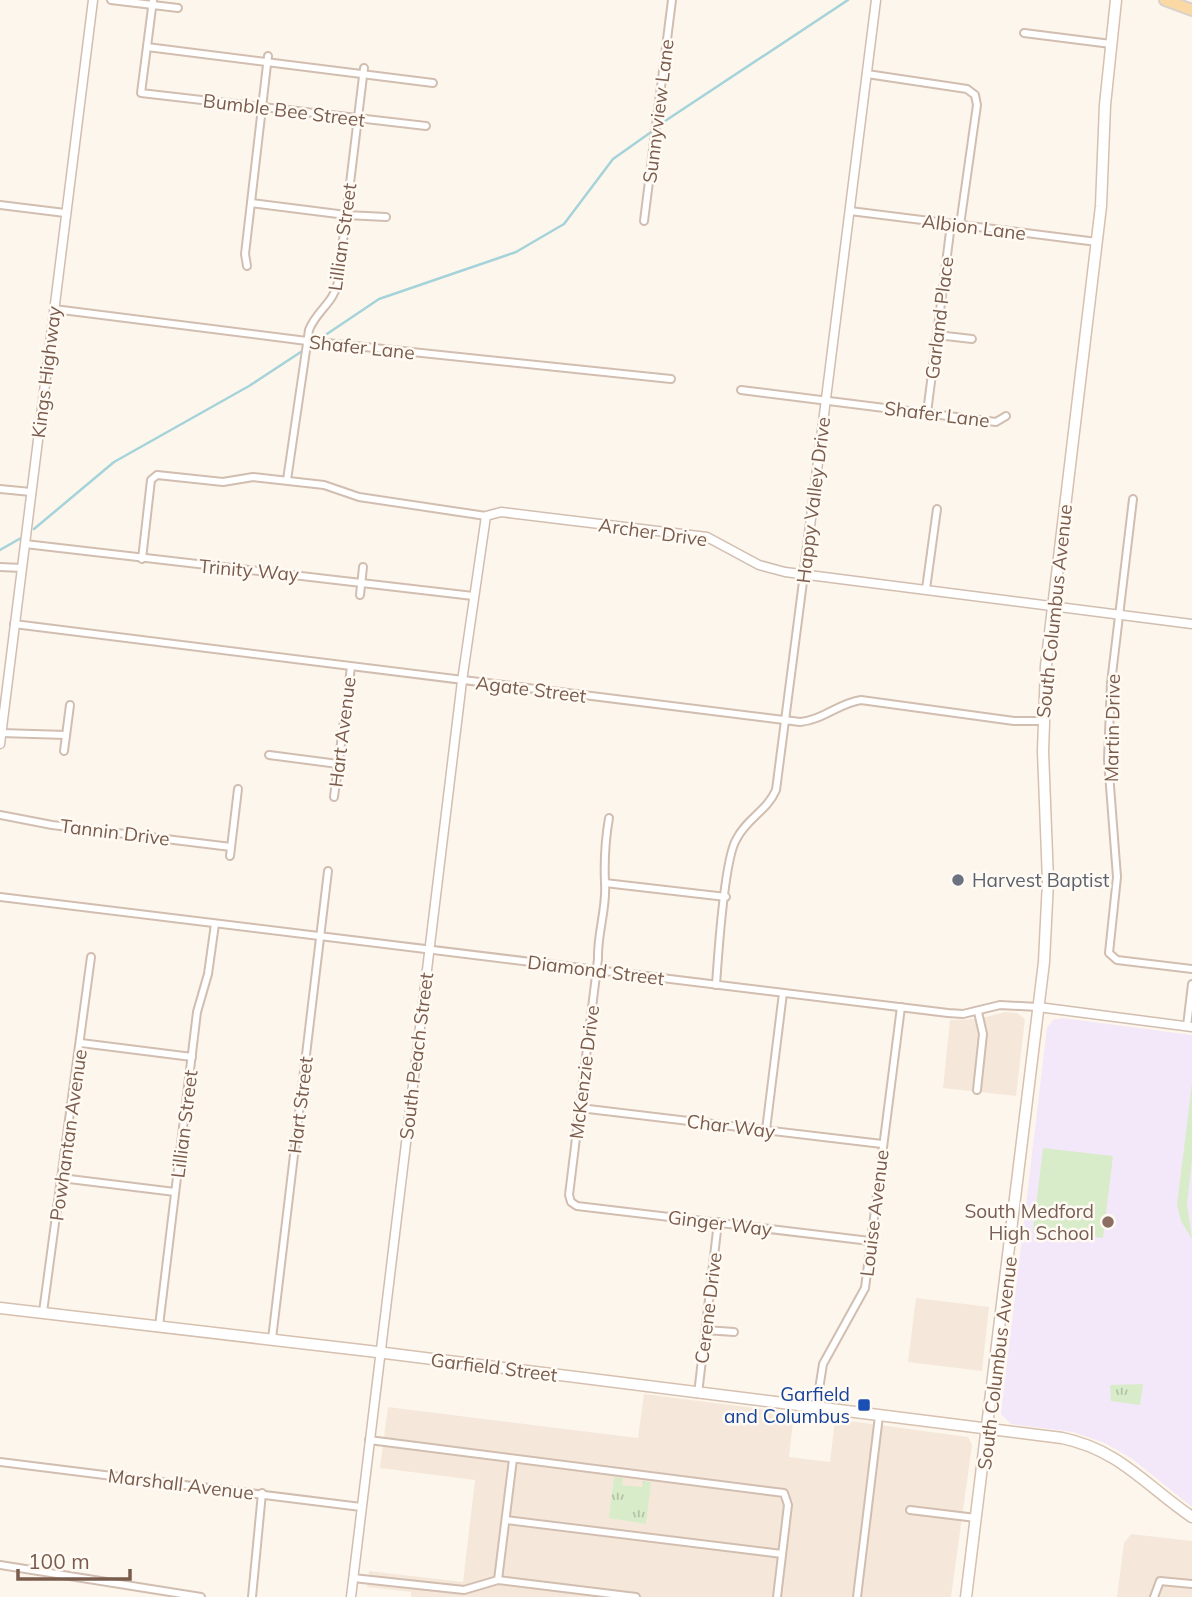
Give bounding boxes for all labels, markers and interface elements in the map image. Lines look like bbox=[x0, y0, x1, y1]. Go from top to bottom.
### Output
street label: Sunnyview Lane bbox=[637, 38, 679, 184]
street label: Bumble Bee Street bbox=[202, 88, 367, 132]
street label: Lillian Street bbox=[323, 181, 361, 292]
street label: Albion Lane bbox=[921, 209, 1027, 245]
street label: Garland Place bbox=[920, 255, 958, 381]
street label: Kings Highway bbox=[26, 305, 66, 439]
street label: Shafer Lane bbox=[308, 330, 416, 364]
street label: Shafer Lane bbox=[883, 396, 991, 432]
street label: Happy Valley Drive bbox=[791, 415, 835, 585]
street label: South Columbus Avenue bbox=[1031, 503, 1077, 719]
street label: Archer Drive bbox=[597, 513, 709, 551]
street label: Trinity Way bbox=[198, 554, 300, 586]
street label: Agate Street bbox=[474, 670, 588, 708]
street label: Martin Drive bbox=[1099, 674, 1125, 782]
street label: Hart Avenue bbox=[323, 675, 361, 789]
street label: Tannin Drive bbox=[59, 813, 171, 851]
place label: Harvest Baptist bbox=[972, 868, 1110, 892]
marker: Harvest Baptist bbox=[950, 872, 966, 888]
street label: Diamond Street bbox=[526, 950, 666, 990]
street label: South Peach Street bbox=[394, 971, 438, 1141]
street label: McKenzie Drive bbox=[564, 1004, 604, 1140]
street label: Powhantan Avenue bbox=[44, 1048, 92, 1222]
street label: Hart Street bbox=[282, 1055, 318, 1155]
street label: Lillian Street bbox=[165, 1068, 203, 1179]
street label: Char Way bbox=[685, 1109, 777, 1143]
street label: Louise Avenue bbox=[854, 1148, 894, 1278]
place label: South Medford High School bbox=[964, 1199, 1094, 1245]
street label: Ginger Way bbox=[667, 1205, 773, 1241]
marker: South Medford High School bbox=[1100, 1214, 1116, 1230]
street label: Cerene Drive bbox=[689, 1251, 727, 1365]
street label: South Columbus Avenue bbox=[972, 1255, 1022, 1471]
street label: Garfield Street bbox=[429, 1347, 559, 1387]
place label: Garfield and Columbus bbox=[724, 1382, 850, 1428]
marker: Garfield and Columbus bbox=[856, 1397, 872, 1413]
street label: Marshall Avenue bbox=[107, 1463, 255, 1505]
scale bar bbox=[18, 1538, 130, 1582]
text: 100 m bbox=[28, 1548, 90, 1574]

